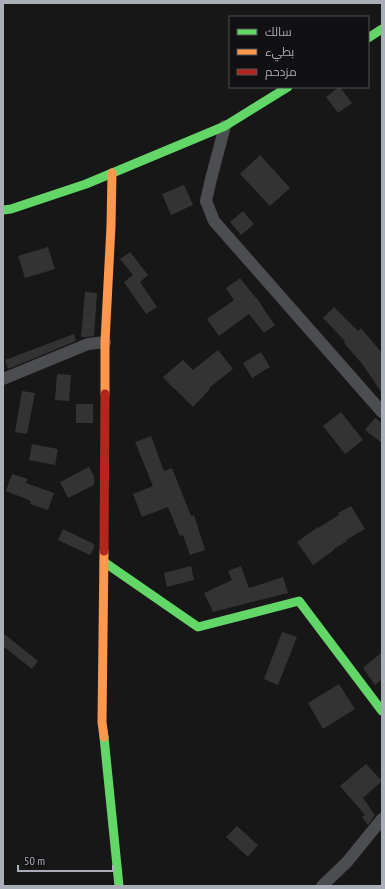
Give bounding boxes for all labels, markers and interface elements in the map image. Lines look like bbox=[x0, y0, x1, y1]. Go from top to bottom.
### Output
legend bbox=[229, 16, 369, 88]
text: سالك bbox=[265, 24, 292, 39]
text: بطيء bbox=[265, 44, 294, 62]
text: مزدحم bbox=[265, 64, 297, 80]
scale bar bbox=[18, 847, 113, 873]
text: 50 m bbox=[24, 853, 45, 868]

